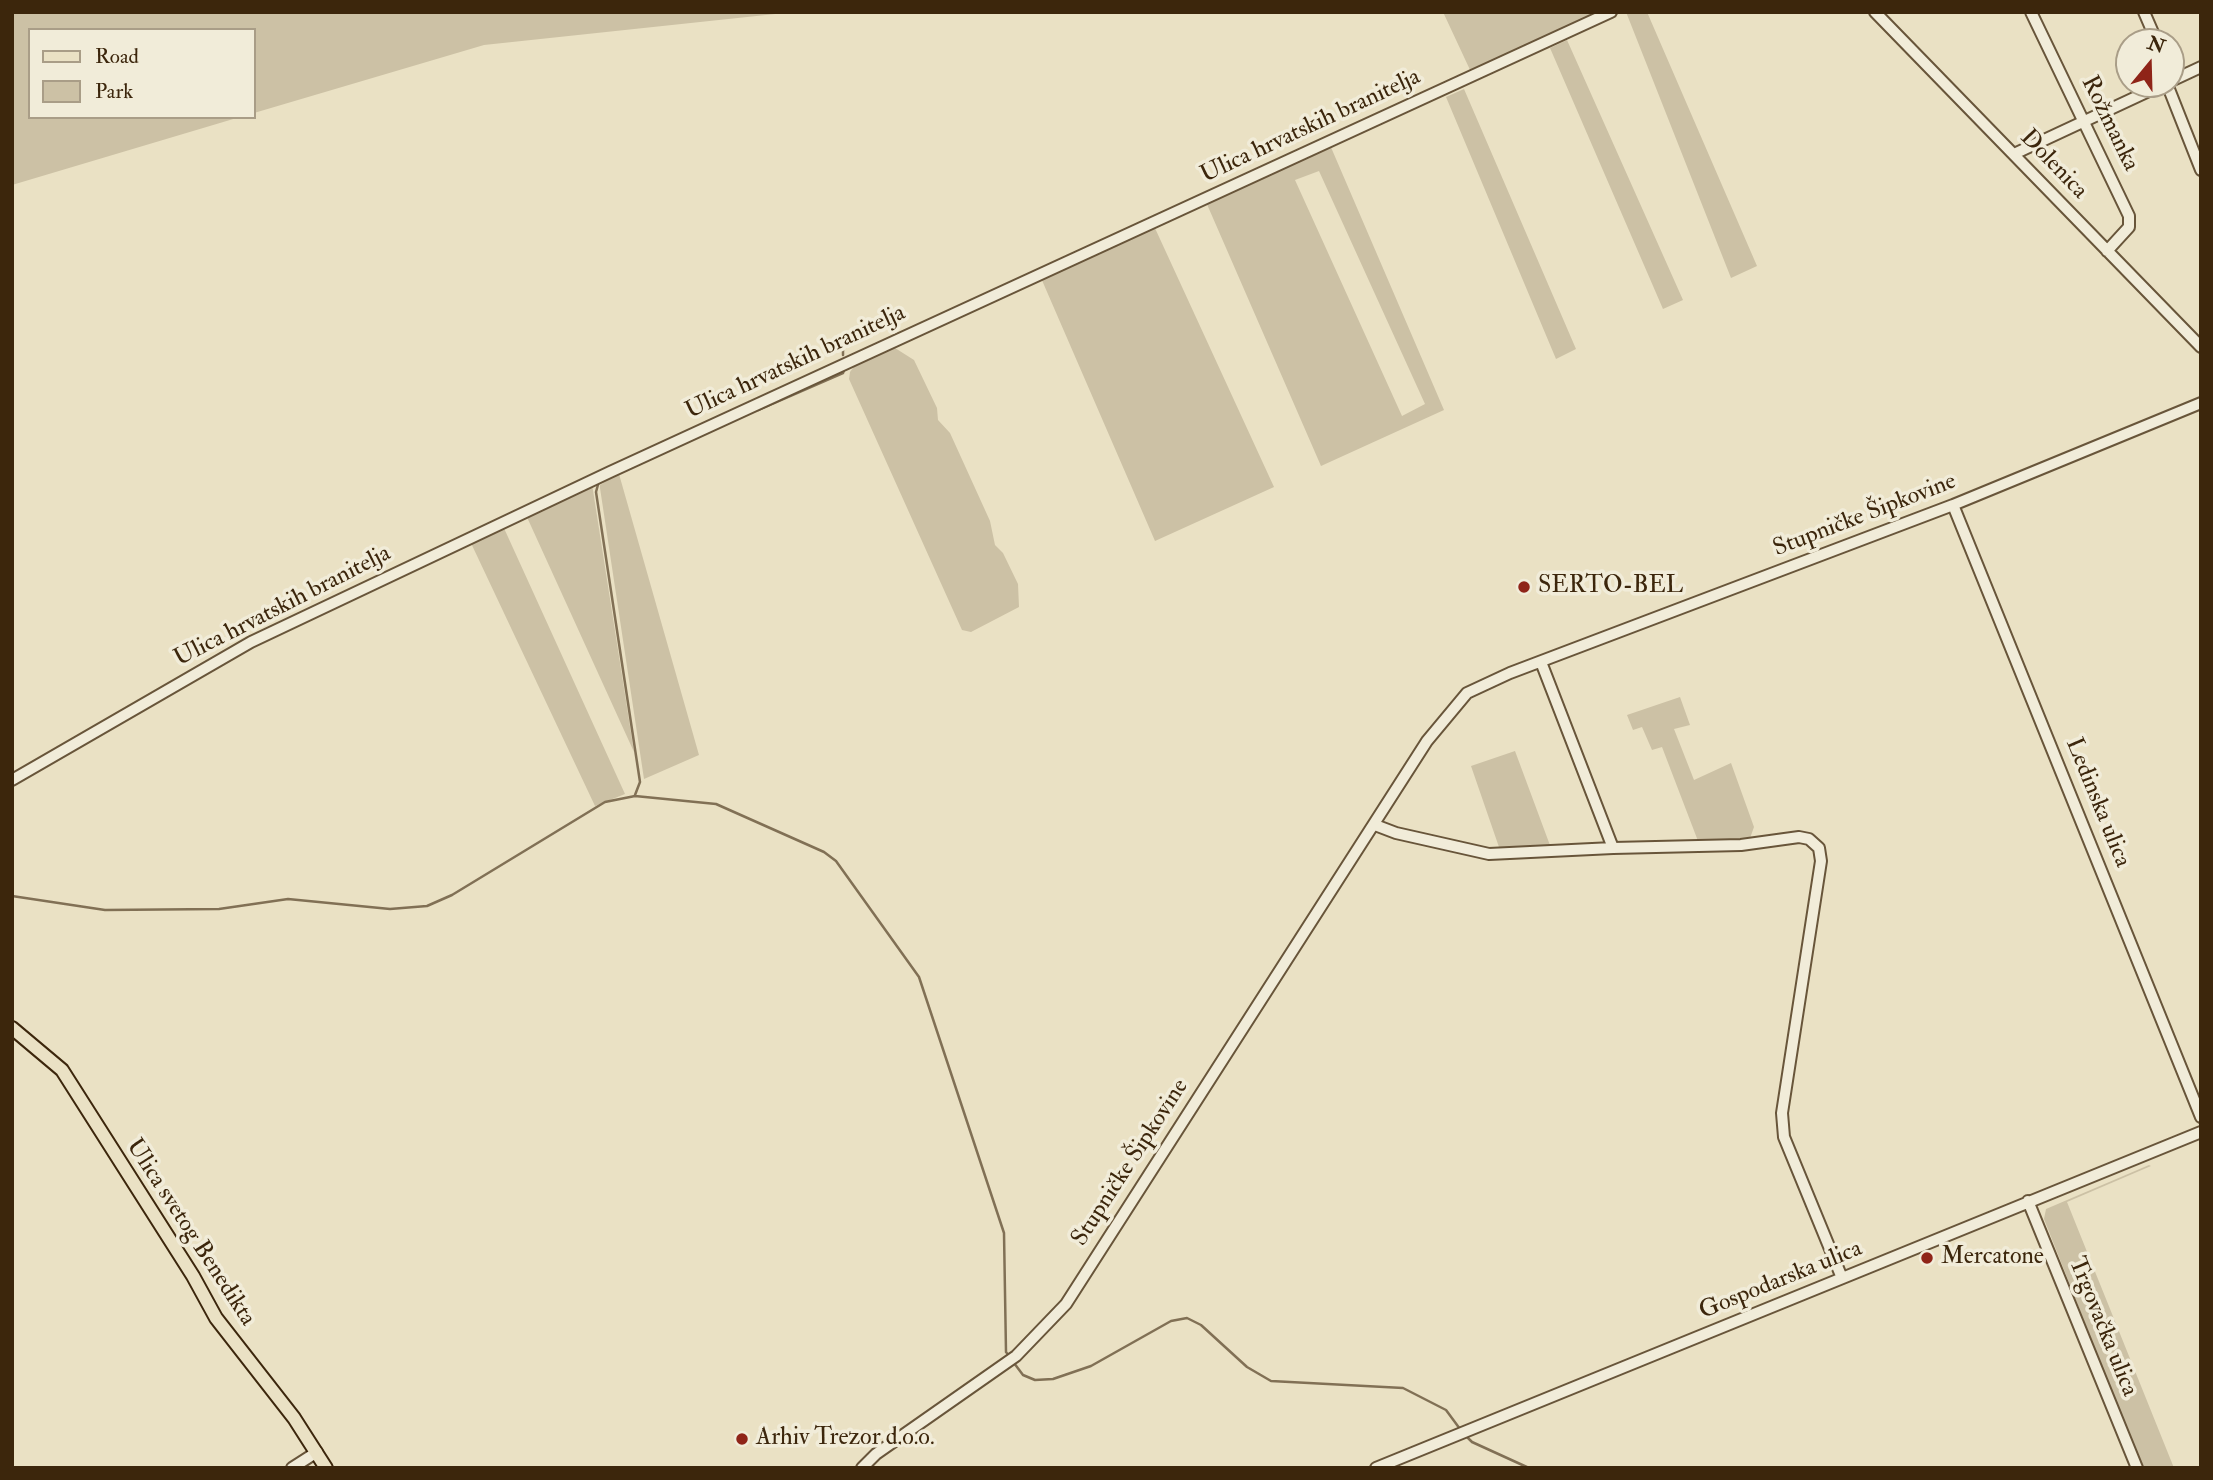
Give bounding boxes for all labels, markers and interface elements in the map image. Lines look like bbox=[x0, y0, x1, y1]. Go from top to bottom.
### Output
legend bbox=[28, 28, 256, 119]
north arrow bbox=[2115, 28, 2185, 98]
text: N bbox=[2144, 31, 2168, 59]
text: Road bbox=[95, 43, 139, 70]
street label: Ulica hrvatskih branitelja bbox=[1197, 63, 1425, 191]
street label: Rožmanka bbox=[2074, 72, 2144, 176]
text: Park bbox=[95, 78, 133, 105]
street label: Dolenica bbox=[2013, 124, 2093, 206]
street label: Ulica hrvatskih branitelja bbox=[682, 299, 910, 427]
street label: Stupničke Šipkovine bbox=[1770, 468, 1960, 564]
street label: Ulica hrvatskih branitelja bbox=[170, 540, 396, 674]
place label: SERTO-BEL bbox=[1538, 573, 1683, 601]
marker: SERTO-BEL bbox=[1516, 579, 1532, 595]
street label: Ledinska ulica bbox=[2058, 734, 2136, 872]
street label: Stupničke Šipkovine bbox=[1066, 1074, 1196, 1252]
street label: Ulica svetog Benedikta bbox=[119, 1134, 261, 1332]
street label: Gospodarska ulica bbox=[1695, 1235, 1867, 1327]
place label: Mercatone bbox=[1941, 1244, 2044, 1272]
marker: Mercatone bbox=[1919, 1250, 1935, 1266]
street label: Trgovačka ulica bbox=[2061, 1253, 2143, 1401]
place label: Arhiv Trezor d.o.o. bbox=[756, 1425, 935, 1453]
marker: Arhiv Trezor d.o.o. bbox=[734, 1431, 750, 1447]

